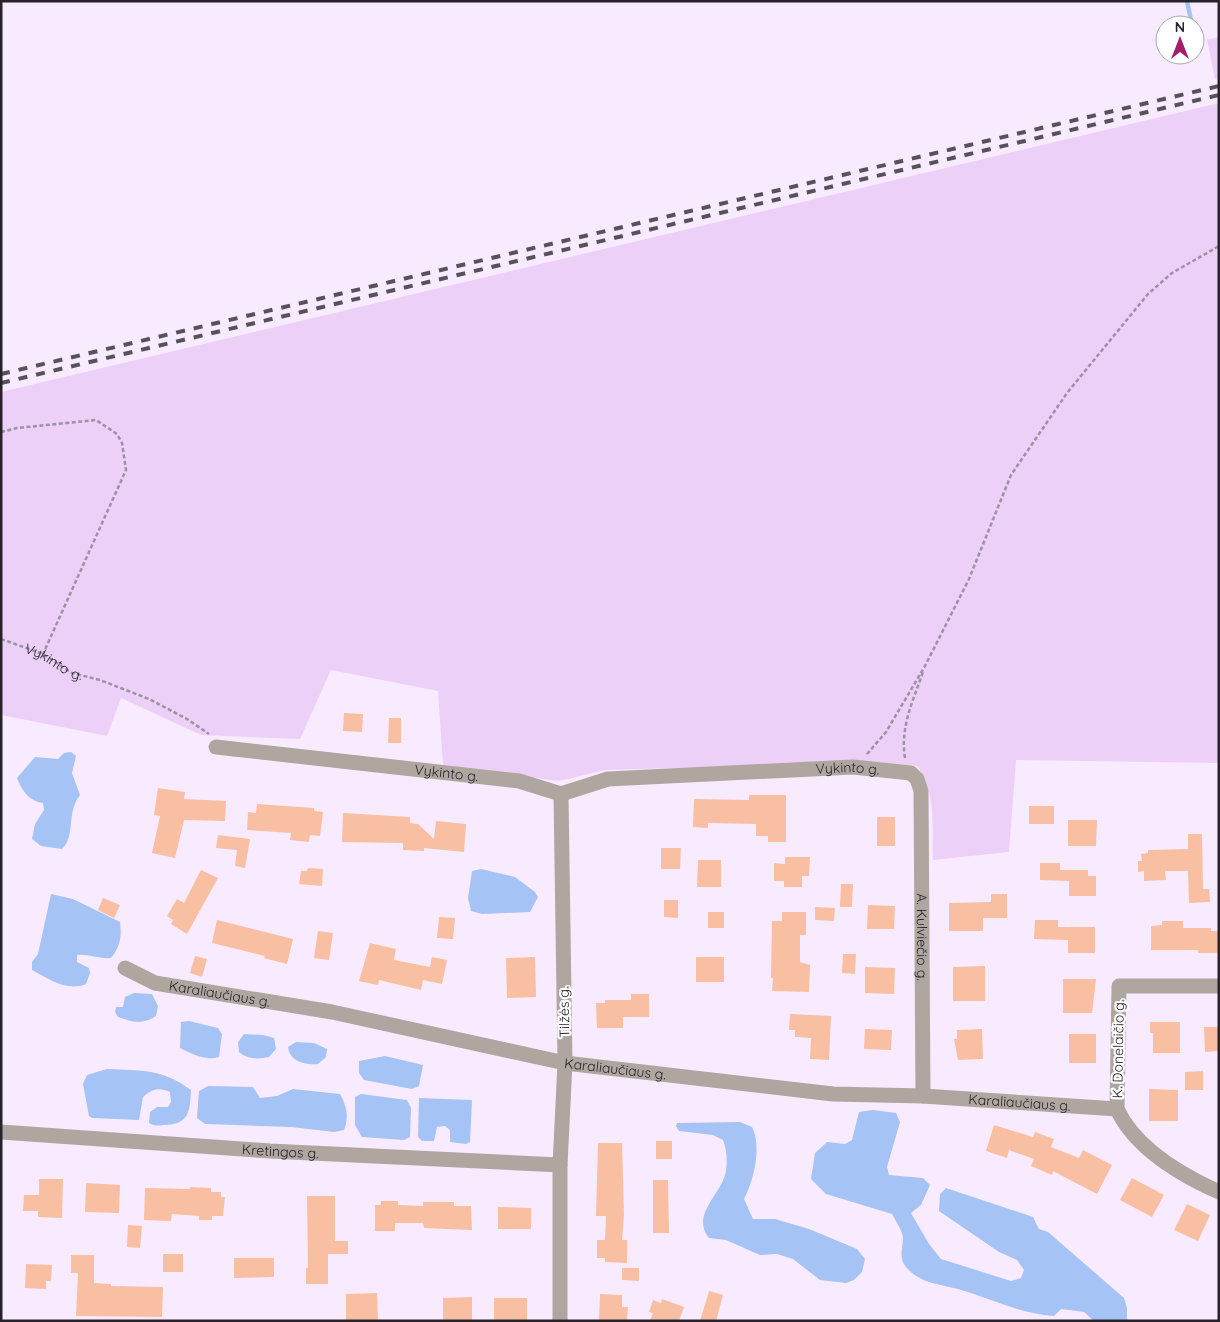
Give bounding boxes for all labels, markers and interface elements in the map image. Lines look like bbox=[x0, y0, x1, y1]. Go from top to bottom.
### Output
north arrow bbox=[1155, 15, 1205, 65]
text: N bbox=[1175, 18, 1185, 36]
street label: Vykinto g. bbox=[22, 639, 85, 684]
street label: Vykinto g. bbox=[815, 758, 880, 779]
street label: Vykinto g. bbox=[414, 760, 479, 785]
street label: A. Kulviečio g. bbox=[913, 893, 931, 981]
street label: Karaliaučiaus g. bbox=[168, 976, 272, 1011]
street label: Tilžės g. bbox=[555, 986, 573, 1038]
street label: K. Donelaičio g. bbox=[1108, 999, 1128, 1099]
street label: Karaliaučiaus g. bbox=[563, 1054, 667, 1084]
street label: Karaliaučiaus g. bbox=[968, 1090, 1071, 1115]
street label: Kretingos g. bbox=[241, 1140, 319, 1162]

